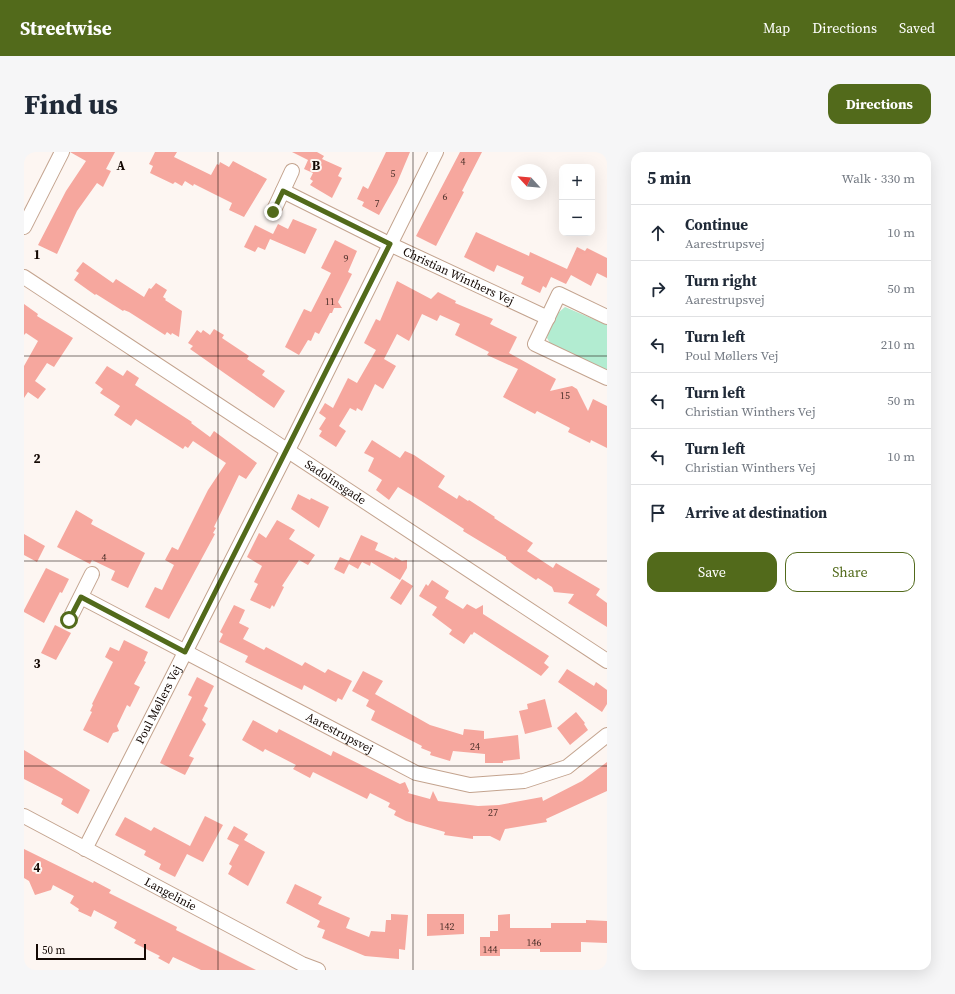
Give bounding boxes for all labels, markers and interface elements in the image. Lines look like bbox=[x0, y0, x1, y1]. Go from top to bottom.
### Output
text: Streetwise bbox=[20, 15, 112, 41]
text: Map bbox=[763, 18, 790, 38]
text: Directions bbox=[812, 18, 877, 38]
text: Saved bbox=[899, 18, 935, 38]
button: Directions bbox=[828, 84, 931, 124]
text: Find us bbox=[24, 85, 118, 123]
house number: 4 bbox=[461, 155, 466, 168]
text: A bbox=[117, 157, 126, 174]
text: B bbox=[312, 157, 321, 174]
north arrow bbox=[511, 164, 547, 200]
map controls bbox=[559, 164, 595, 236]
button: + bbox=[559, 164, 595, 200]
text: 5 min bbox=[647, 166, 691, 190]
house number: 5 bbox=[391, 167, 396, 180]
text: Walk · 330 m bbox=[842, 170, 915, 187]
house number: 6 bbox=[443, 190, 448, 203]
house number: 7 bbox=[375, 197, 380, 210]
button: − bbox=[559, 200, 595, 236]
route end bbox=[264, 203, 282, 221]
text: Continue bbox=[685, 214, 748, 235]
icon: ahead bbox=[647, 222, 669, 244]
text: 10 m bbox=[887, 224, 915, 241]
text: Aarestrupsvej bbox=[685, 235, 765, 252]
street label: Christian Winthers Vej bbox=[400, 243, 516, 309]
text: 1 bbox=[33, 246, 41, 263]
house number: 9 bbox=[344, 252, 349, 265]
text: Turn right bbox=[685, 270, 757, 291]
icon: right bbox=[647, 278, 669, 300]
text: 50 m bbox=[887, 280, 915, 297]
text: Aarestrupsvej bbox=[685, 291, 765, 308]
house number: 11 bbox=[325, 295, 335, 308]
text: Turn left bbox=[685, 326, 745, 347]
icon: left bbox=[647, 334, 669, 356]
text: 210 m bbox=[881, 336, 915, 353]
text: Poul Møllers Vej bbox=[685, 347, 778, 364]
text: Turn left bbox=[685, 382, 745, 403]
house number: 15 bbox=[560, 389, 570, 402]
icon: left bbox=[647, 390, 669, 412]
text: 50 m bbox=[887, 392, 915, 409]
text: Christian Winthers Vej bbox=[685, 403, 816, 420]
text: Turn left bbox=[685, 438, 745, 459]
icon: left bbox=[647, 446, 669, 468]
text: 10 m bbox=[887, 448, 915, 465]
text: 2 bbox=[33, 450, 41, 467]
street label: Sadolinsgade bbox=[302, 456, 369, 508]
text: Christian Winthers Vej bbox=[685, 459, 816, 476]
icon: arrive bbox=[647, 502, 669, 524]
text: Arrive at destination bbox=[685, 502, 827, 523]
house number: 4 bbox=[102, 551, 107, 564]
button: Save bbox=[647, 552, 777, 592]
button: Share bbox=[785, 552, 915, 592]
route start bbox=[60, 611, 78, 629]
text: 3 bbox=[33, 655, 41, 672]
street label: Poul Møllers Vej bbox=[132, 663, 185, 747]
street label: Aarestrupsvej bbox=[303, 709, 376, 757]
house number: 24 bbox=[470, 740, 480, 753]
house number: 27 bbox=[488, 806, 498, 819]
text: 4 bbox=[33, 859, 41, 876]
street label: Langelinie bbox=[142, 874, 199, 914]
house number: 142 bbox=[440, 920, 455, 933]
house number: 146 bbox=[527, 936, 542, 949]
scale bar bbox=[36, 942, 146, 961]
text: 50 m bbox=[42, 943, 65, 958]
house number: 144 bbox=[483, 943, 498, 956]

